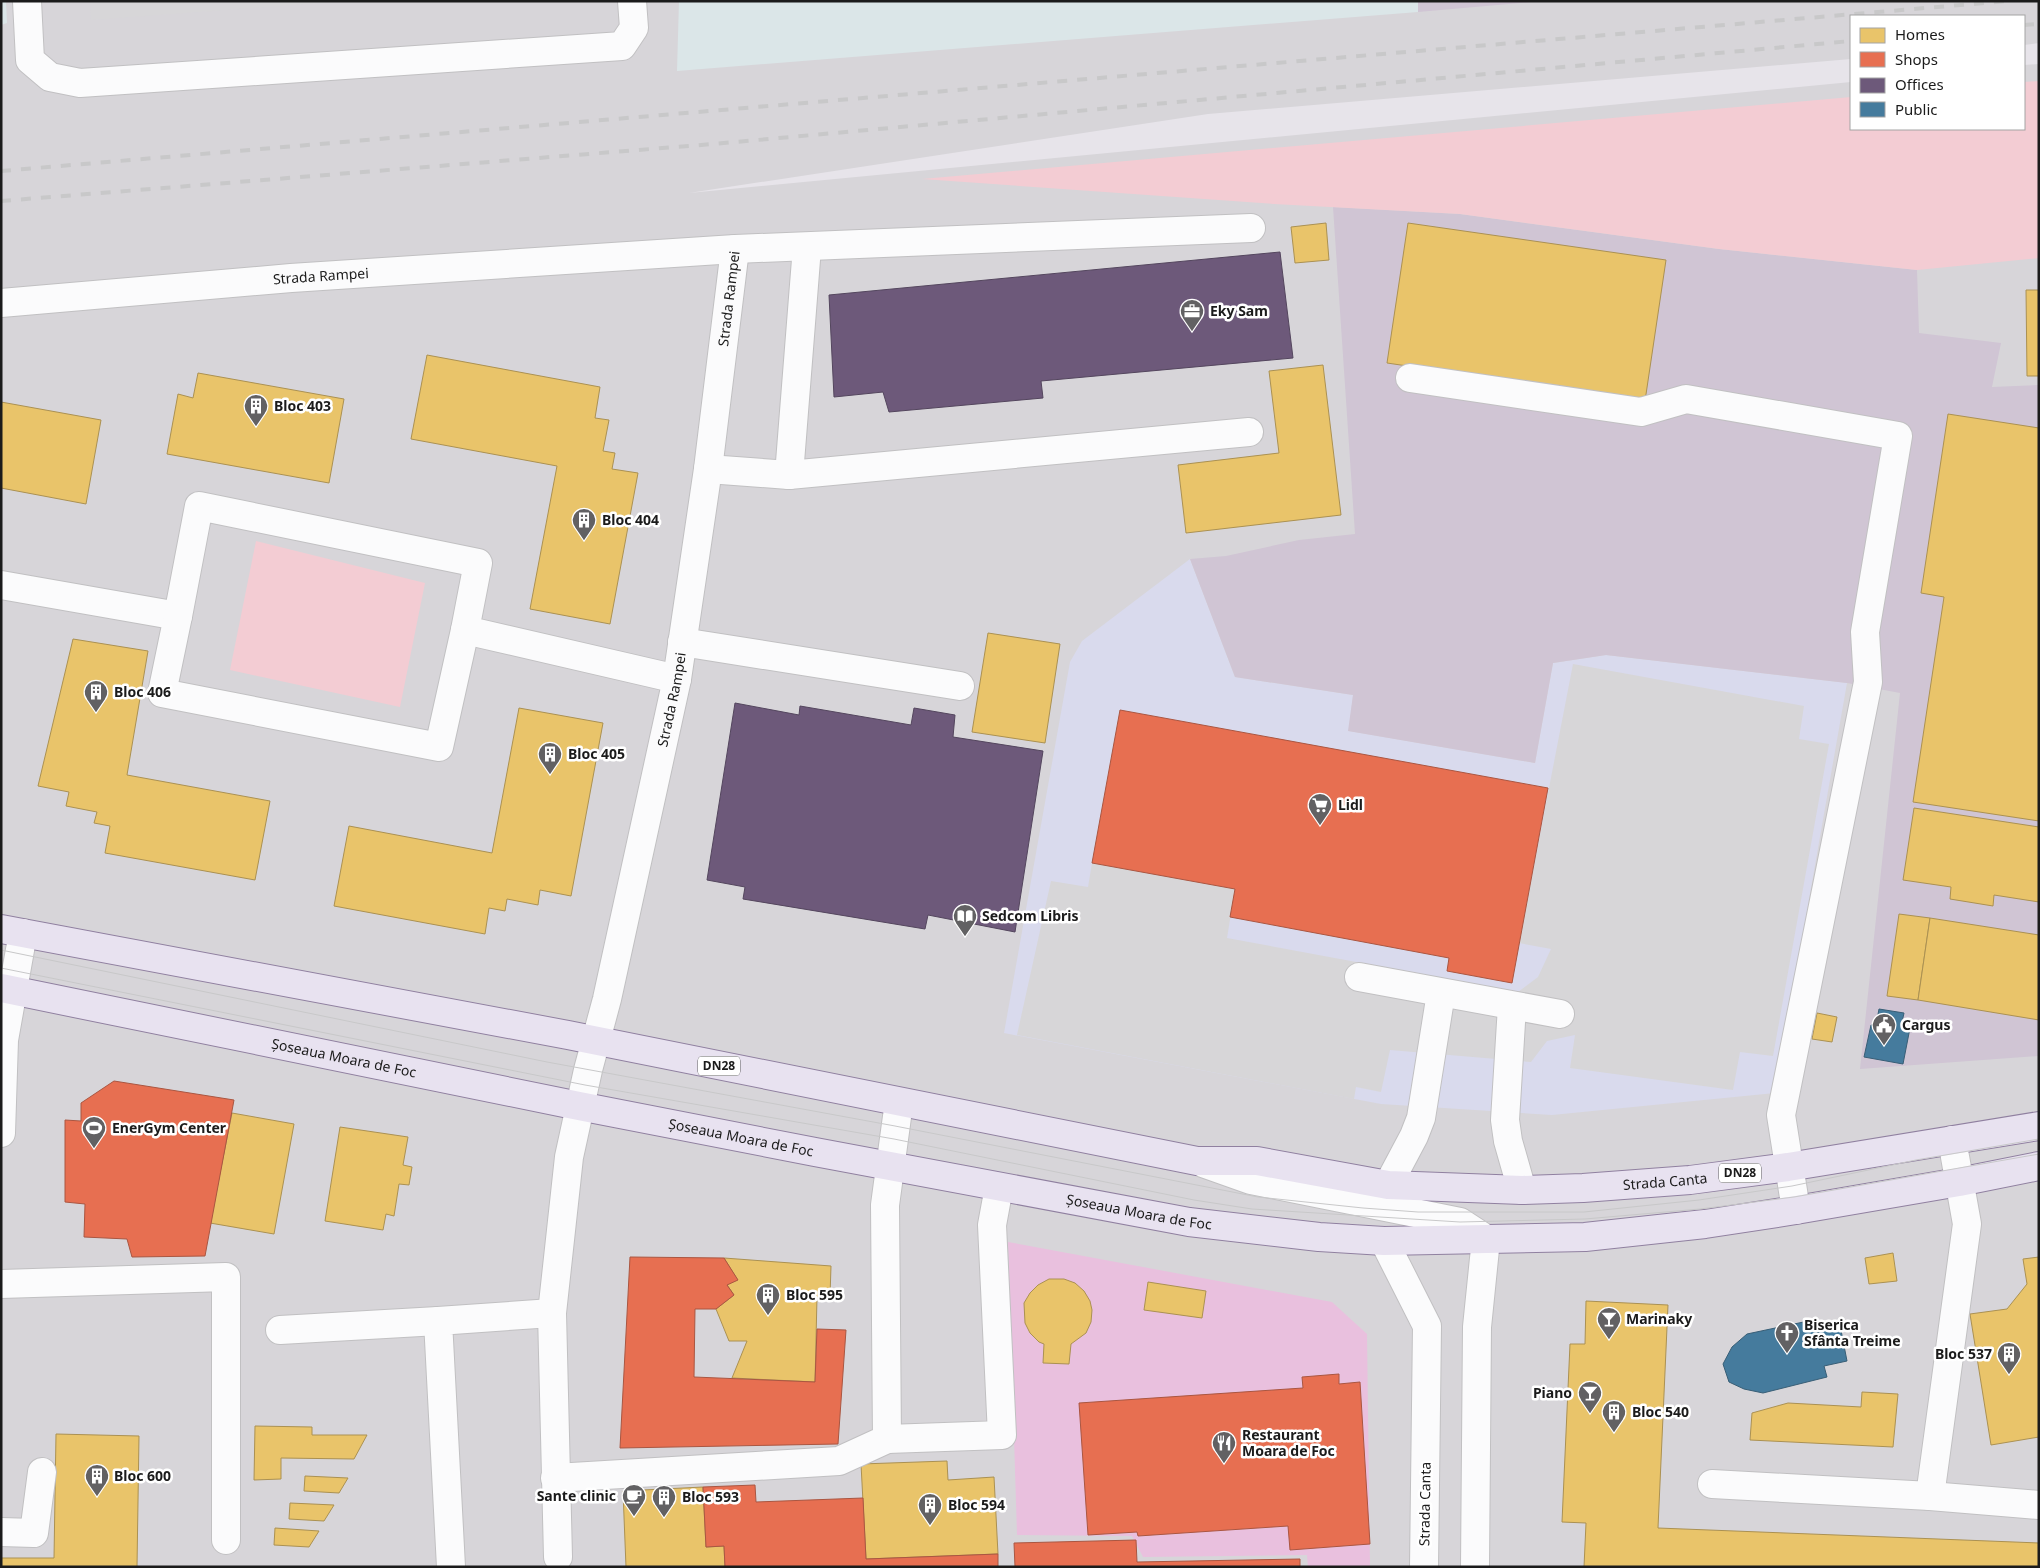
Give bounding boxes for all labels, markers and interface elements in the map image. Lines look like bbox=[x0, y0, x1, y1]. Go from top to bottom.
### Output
legend bbox=[1850, 15, 2025, 130]
text: Homes bbox=[1895, 24, 1945, 44]
text: Shops bbox=[1895, 49, 1938, 69]
text: Offices bbox=[1895, 74, 1944, 94]
text: Public bbox=[1895, 99, 1938, 119]
street label: Strada Rampei bbox=[713, 250, 744, 347]
street label: Strada Rampei bbox=[272, 263, 369, 289]
office icon: Eky Sam bbox=[1179, 298, 1205, 332]
place label: Eky Sam bbox=[1210, 301, 1268, 320]
building icon: Bloc 403 bbox=[243, 393, 269, 427]
place label: Bloc 403 bbox=[274, 396, 331, 415]
building icon: Bloc 404 bbox=[571, 507, 597, 541]
place label: Bloc 404 bbox=[602, 510, 659, 529]
street label: Strada Rampei bbox=[652, 651, 690, 748]
building icon: Bloc 406 bbox=[83, 679, 109, 713]
place label: Bloc 406 bbox=[114, 682, 171, 701]
building icon: Bloc 405 bbox=[537, 741, 563, 775]
place label: Bloc 405 bbox=[568, 744, 625, 763]
supermarket icon: Lidl bbox=[1307, 792, 1333, 826]
place label: Lidl bbox=[1338, 795, 1363, 814]
library icon: Sedcom Libris bbox=[952, 903, 978, 937]
place label: Sedcom Libris bbox=[982, 906, 1079, 925]
public building icon: Cargus bbox=[1871, 1012, 1897, 1046]
place label: Cargus bbox=[1902, 1015, 1950, 1034]
street label: Șoseaua Moara de Foc bbox=[270, 1033, 418, 1082]
road number: DN28 bbox=[698, 1056, 740, 1076]
street label: Șoseaua Moara de Foc bbox=[667, 1114, 816, 1161]
sports icon: EnerGym Center bbox=[81, 1115, 107, 1149]
place label: EnerGym Center bbox=[112, 1118, 227, 1137]
road number: DN28 bbox=[1719, 1164, 1761, 1182]
street label: Strada Canta bbox=[1622, 1168, 1708, 1194]
street label: Șoseaua Moara de Foc bbox=[1065, 1189, 1213, 1234]
building icon: Bloc 595 bbox=[755, 1282, 781, 1316]
place label: Bloc 595 bbox=[786, 1285, 843, 1304]
bar icon: Marinaky bbox=[1596, 1306, 1622, 1340]
place label: Marinaky bbox=[1626, 1309, 1692, 1328]
place label: Biserica Sfânta Treime bbox=[1804, 1315, 1901, 1350]
church icon: Biserica Sfânta Treime bbox=[1774, 1320, 1800, 1354]
building icon: Bloc 537 bbox=[1996, 1341, 2022, 1375]
place label: Bloc 537 bbox=[1935, 1344, 1992, 1363]
bar icon: Piano bbox=[1577, 1380, 1603, 1414]
place label: Piano bbox=[1533, 1383, 1572, 1402]
building icon: Bloc 540 bbox=[1601, 1399, 1627, 1433]
place label: Bloc 540 bbox=[1632, 1402, 1689, 1421]
place label: Restaurant Moara de Foc bbox=[1242, 1425, 1335, 1460]
restaurant icon: Restaurant Moara de Foc bbox=[1211, 1430, 1237, 1464]
street label: Strada Canta bbox=[1414, 1462, 1435, 1546]
building icon: Bloc 600 bbox=[84, 1463, 110, 1497]
place label: Bloc 600 bbox=[114, 1466, 171, 1485]
cafe icon: Sante clinic bbox=[621, 1483, 647, 1517]
building icon: Bloc 593 bbox=[651, 1484, 677, 1518]
place label: Sante clinic bbox=[537, 1486, 616, 1505]
place label: Bloc 593 bbox=[682, 1487, 739, 1506]
building icon: Bloc 594 bbox=[917, 1492, 943, 1526]
place label: Bloc 594 bbox=[948, 1495, 1005, 1514]

